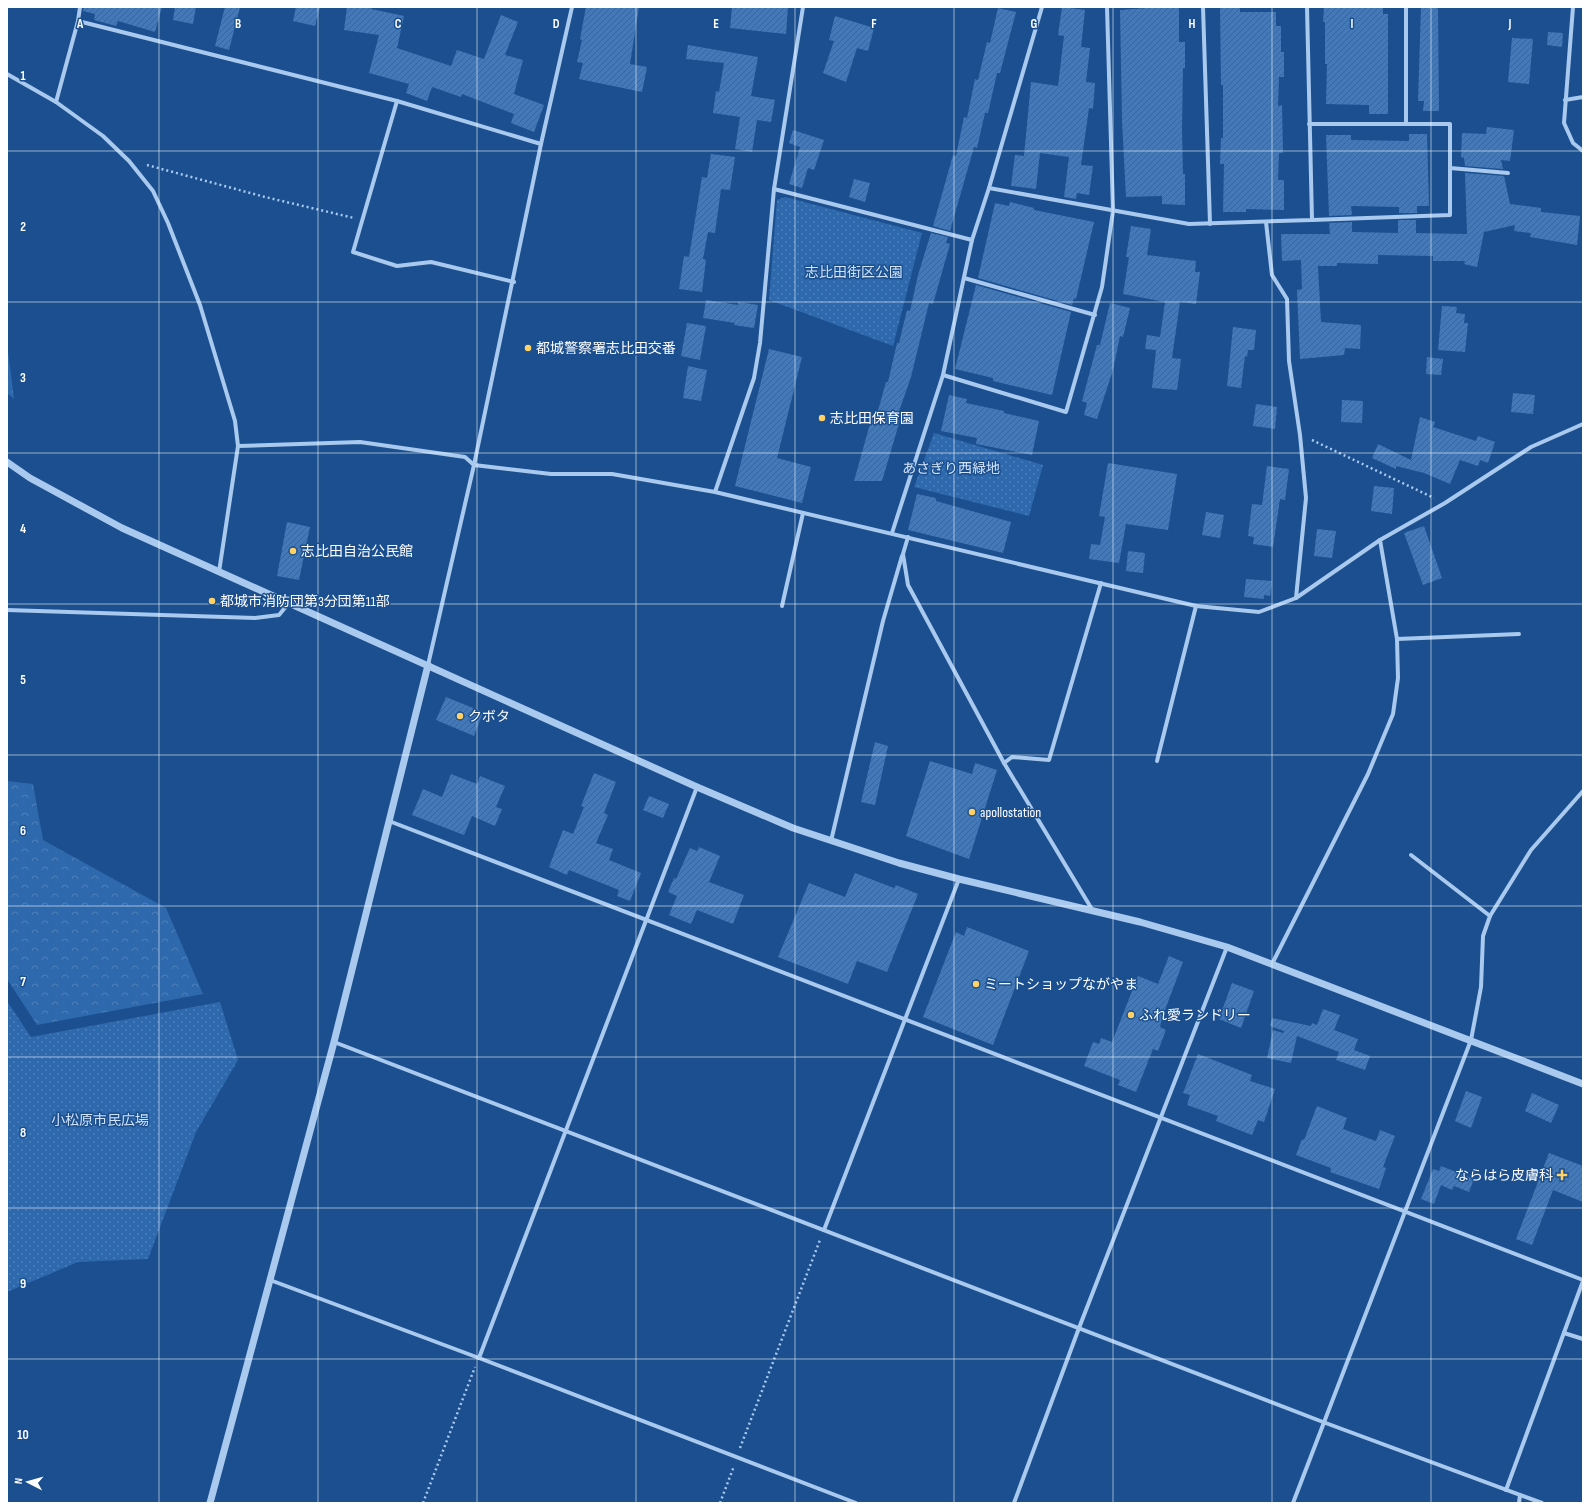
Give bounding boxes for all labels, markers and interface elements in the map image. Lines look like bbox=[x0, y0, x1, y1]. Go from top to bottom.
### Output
text: A bbox=[76, 16, 84, 32]
text: B bbox=[235, 16, 241, 32]
text: C bbox=[395, 16, 402, 32]
text: D bbox=[553, 16, 560, 32]
text: E bbox=[713, 16, 719, 32]
text: F bbox=[871, 16, 877, 32]
text: G bbox=[1031, 16, 1038, 32]
text: H bbox=[1189, 16, 1196, 32]
text: I bbox=[1351, 16, 1354, 32]
text: J bbox=[1508, 16, 1512, 32]
text: 1 bbox=[20, 68, 26, 84]
text: 2 bbox=[20, 219, 26, 235]
park label: 志比田街区公園 bbox=[805, 264, 903, 281]
place label: 都城警察署志比田交番 bbox=[536, 340, 676, 357]
marker: 都城警察署志比田交番 bbox=[523, 343, 533, 353]
text: 3 bbox=[20, 370, 26, 386]
place label: 志比田保育園 bbox=[830, 410, 914, 427]
marker: 志比田保育園 bbox=[817, 413, 827, 423]
park label: あさぎり西緑地 bbox=[902, 460, 1000, 477]
text: 4 bbox=[20, 521, 26, 537]
place label: 志比田自治公民館 bbox=[301, 543, 413, 560]
marker: 志比田自治公民館 bbox=[288, 546, 298, 556]
place label: 都城市消防団第3分団第11部 bbox=[220, 593, 390, 610]
marker: 都城市消防団第3分団第11部 bbox=[207, 596, 217, 606]
text: 5 bbox=[20, 672, 26, 688]
place label: クボタ bbox=[468, 708, 510, 725]
marker: クボタ bbox=[455, 711, 465, 721]
place label: apollostation bbox=[980, 804, 1041, 821]
marker: apollostation bbox=[967, 807, 977, 817]
text: 6 bbox=[20, 823, 26, 839]
text: 7 bbox=[20, 974, 26, 990]
place label: ミートショップながやま bbox=[984, 976, 1138, 993]
marker: ミートショップながやま bbox=[971, 979, 981, 989]
place label: ふれ愛ランドリー bbox=[1139, 1007, 1251, 1024]
marker: ふれ愛ランドリー bbox=[1126, 1010, 1136, 1020]
park label: 小松原市民広場 bbox=[51, 1112, 149, 1129]
text: 8 bbox=[20, 1125, 26, 1141]
place label: ならはら皮膚科 bbox=[1455, 1167, 1553, 1184]
marker: ならはら皮膚科 bbox=[1556, 1169, 1568, 1181]
text: 9 bbox=[20, 1276, 26, 1292]
text: 10 bbox=[17, 1427, 29, 1443]
north arrow bbox=[8, 1462, 48, 1502]
text: N bbox=[12, 1477, 25, 1485]

